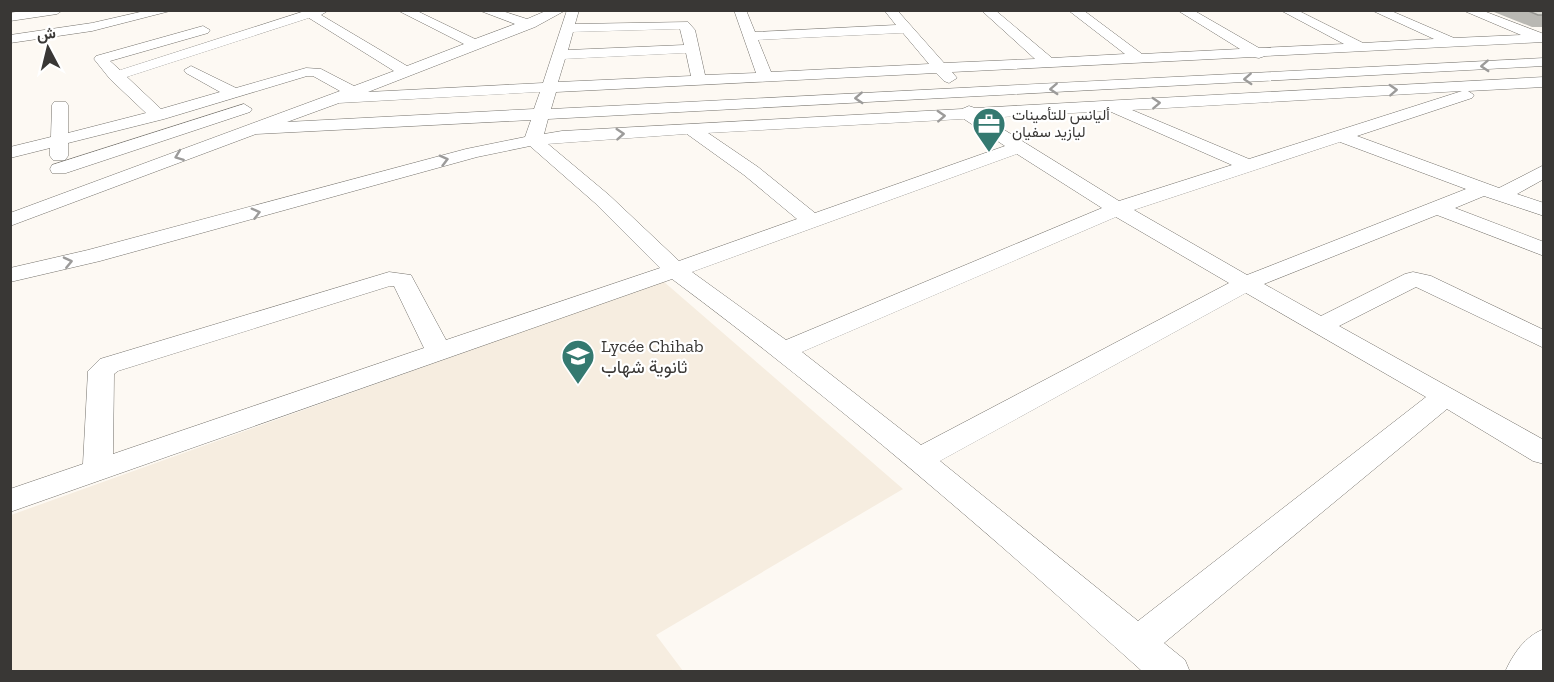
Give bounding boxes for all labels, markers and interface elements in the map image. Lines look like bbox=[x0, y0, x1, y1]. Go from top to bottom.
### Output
north arrow bbox=[18, 18, 78, 78]
text: ش bbox=[36, 23, 57, 44]
one-way arrow bbox=[1481, 59, 1490, 72]
one-way arrow bbox=[1244, 72, 1253, 85]
one-way arrow bbox=[1049, 82, 1058, 95]
one-way arrow bbox=[1389, 84, 1398, 97]
one-way arrow bbox=[854, 92, 863, 105]
one-way arrow bbox=[1152, 97, 1161, 110]
office icon: أليانس للتأمينات ليازيد سفيان bbox=[971, 106, 1007, 153]
place label: أليانس للتأمينات ليازيد سفيان bbox=[1012, 106, 1110, 141]
one-way arrow bbox=[936, 109, 945, 122]
one-way arrow bbox=[616, 128, 625, 141]
one-way arrow bbox=[174, 149, 184, 162]
one-way arrow bbox=[439, 155, 449, 168]
one-way arrow bbox=[251, 207, 261, 220]
one-way arrow bbox=[62, 256, 72, 269]
place label: Lycée Chihab ثانوية شهاب bbox=[601, 335, 704, 378]
school or university icon: Lycée Chihab ثانوية شهاب bbox=[560, 338, 596, 385]

